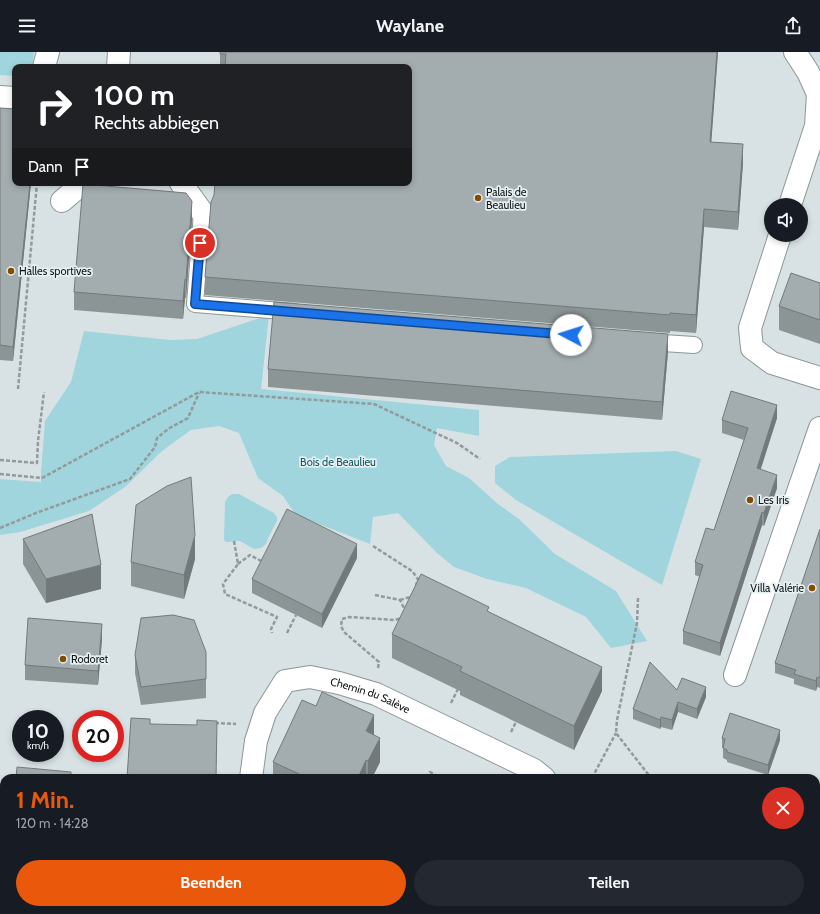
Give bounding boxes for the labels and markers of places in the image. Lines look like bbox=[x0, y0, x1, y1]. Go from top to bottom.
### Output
place label: Palais de Beaulieu bbox=[486, 185, 527, 212]
marker: Palais de Beaulieu bbox=[473, 193, 483, 203]
pin bbox=[183, 226, 217, 260]
place label: Halles sportives bbox=[19, 264, 92, 278]
marker: Halles sportives bbox=[6, 266, 16, 276]
place label: Les Iris bbox=[758, 493, 790, 507]
marker: Les Iris bbox=[745, 495, 755, 505]
place label: Villa Valérie bbox=[750, 581, 804, 595]
marker: Villa Valérie bbox=[807, 583, 817, 593]
place label: Rodoret bbox=[71, 652, 109, 666]
marker: Rodoret bbox=[58, 654, 68, 664]

